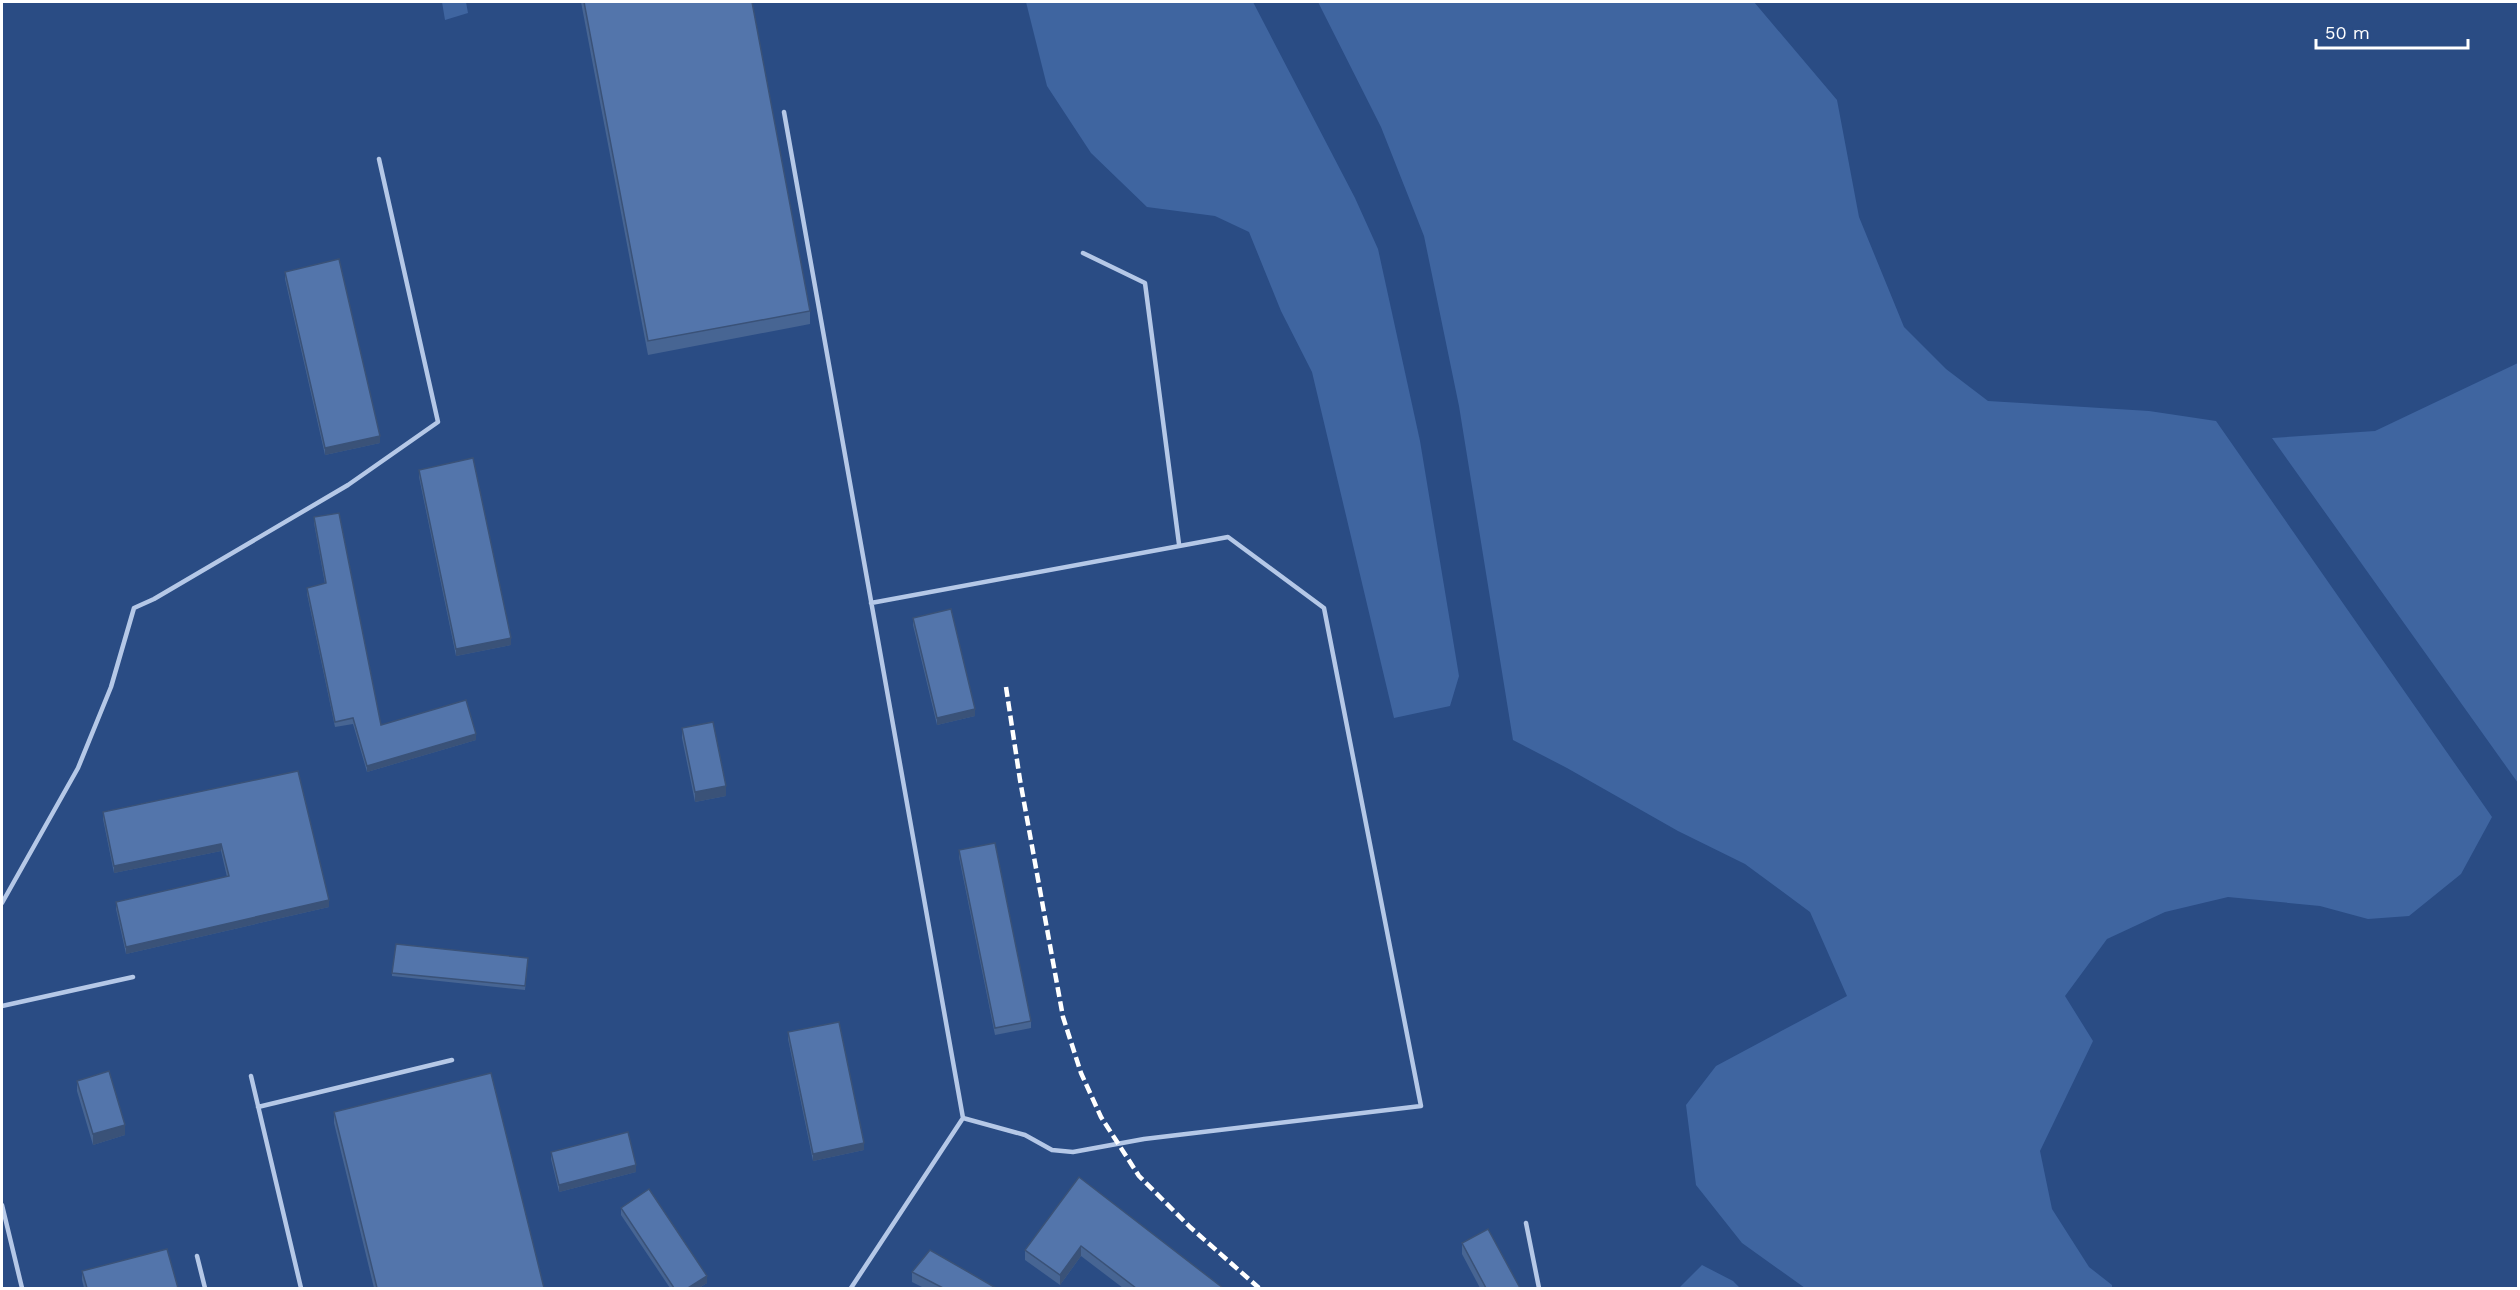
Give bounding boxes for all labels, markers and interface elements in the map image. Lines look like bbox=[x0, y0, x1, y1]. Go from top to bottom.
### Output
scale bar bbox=[2316, 12, 2468, 50]
text: 50 m bbox=[2325, 22, 2370, 43]

